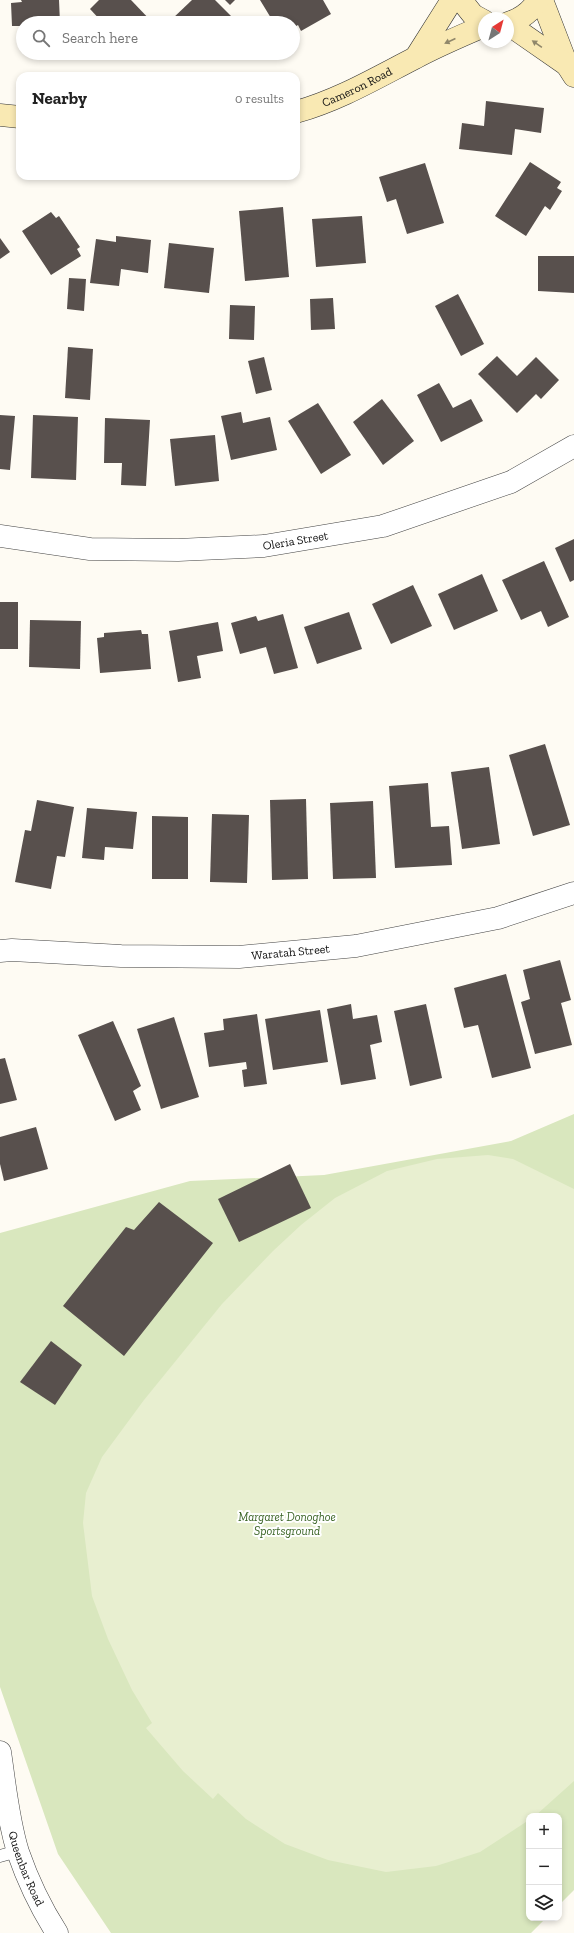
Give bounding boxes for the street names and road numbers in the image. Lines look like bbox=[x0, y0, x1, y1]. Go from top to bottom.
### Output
street label: Cameron Road bbox=[320, 64, 395, 110]
street label: Oleria Street bbox=[262, 528, 330, 553]
street label: Waratah Street bbox=[251, 941, 331, 963]
street label: Queenbar Road bbox=[6, 1830, 47, 1909]

